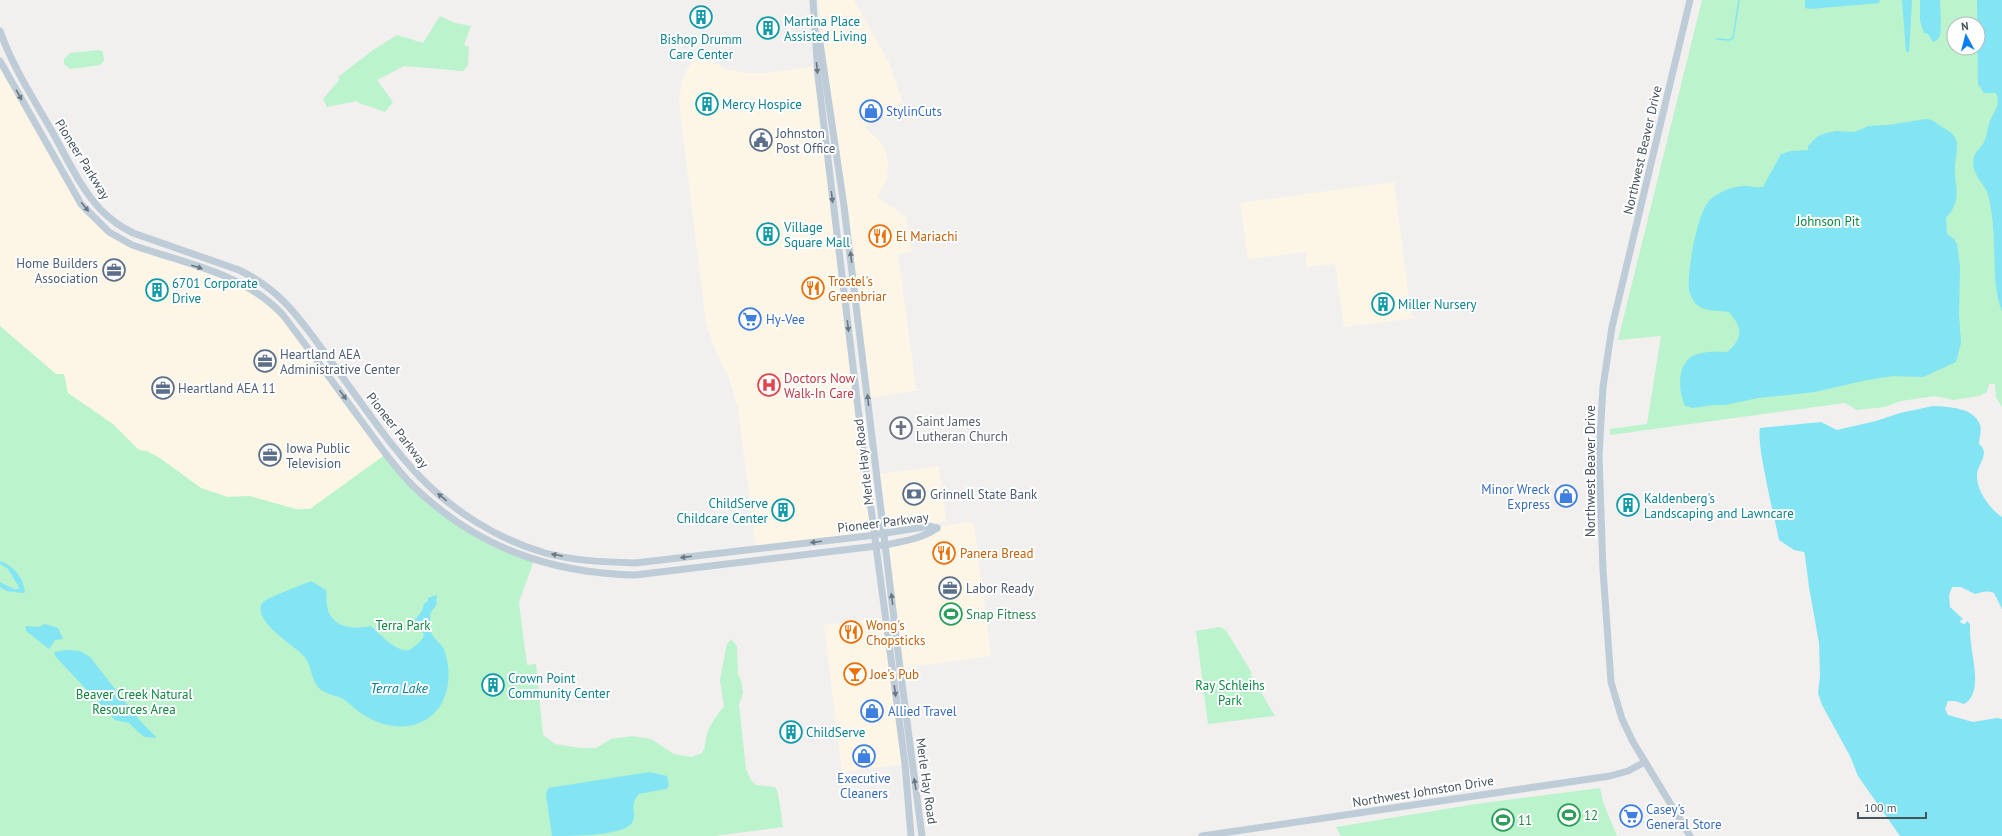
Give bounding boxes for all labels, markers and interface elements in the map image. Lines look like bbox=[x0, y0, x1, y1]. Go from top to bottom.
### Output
building icon: Bishop Drumm Care Center bbox=[688, 4, 714, 30]
place label: Martina Place Assisted Living bbox=[784, 13, 867, 45]
building icon: Martina Place Assisted Living bbox=[755, 15, 781, 41]
north arrow bbox=[1946, 16, 1986, 56]
text: N bbox=[1960, 19, 1969, 33]
place label: Bishop Drumm Care Center bbox=[660, 31, 742, 63]
one-way arrow bbox=[814, 62, 821, 74]
street label: Northwest Beaver Drive bbox=[1619, 84, 1666, 216]
one-way arrow bbox=[15, 89, 22, 101]
building icon: Mercy Hospice bbox=[694, 91, 720, 117]
place label: Mercy Hospice bbox=[722, 96, 802, 113]
shop icon: StylinCuts bbox=[858, 98, 884, 124]
place label: StylinCuts bbox=[886, 103, 942, 120]
street label: Pioneer Parkway bbox=[51, 116, 114, 203]
place label: Johnston Post Office bbox=[775, 125, 835, 157]
public building icon: Johnston Post Office bbox=[748, 127, 774, 153]
one-way arrow bbox=[829, 191, 836, 203]
one-way arrow bbox=[80, 202, 89, 213]
park label: Johnson Pit bbox=[1795, 213, 1860, 230]
place label: Village Square Mall bbox=[783, 219, 850, 251]
building icon: Village Square Mall bbox=[755, 221, 781, 247]
restaurant icon: El Mariachi bbox=[867, 223, 893, 249]
place label: El Mariachi bbox=[896, 228, 958, 245]
one-way arrow bbox=[848, 251, 854, 263]
place label: Home Builders Association bbox=[16, 255, 98, 287]
office icon: Home Builders Association bbox=[101, 257, 127, 283]
one-way arrow bbox=[192, 264, 204, 270]
place label: Trostel's Greenbriar bbox=[828, 273, 887, 305]
place label: 6701 Corporate Drive bbox=[172, 275, 258, 307]
restaurant icon: Trostel's Greenbriar bbox=[800, 275, 826, 301]
building icon: 6701 Corporate Drive bbox=[144, 277, 170, 303]
building icon: Miller Nursery bbox=[1370, 291, 1396, 317]
place label: Miller Nursery bbox=[1398, 296, 1477, 313]
supermarket icon: Hy-Vee bbox=[737, 306, 763, 332]
place label: Hy-Vee bbox=[766, 311, 805, 328]
one-way arrow bbox=[845, 320, 852, 332]
place label: Heartland AEA Administrative Center bbox=[280, 346, 401, 378]
office icon: Heartland AEA Administrative Center bbox=[252, 348, 278, 374]
place label: Doctors Now Walk-In Care bbox=[784, 370, 856, 402]
hospital icon: Doctors Now Walk-In Care bbox=[756, 372, 782, 398]
office icon: Heartland AEA 11 bbox=[150, 375, 176, 401]
place label: Heartland AEA 11 bbox=[178, 380, 276, 397]
street label: Pioneer Parkway bbox=[363, 389, 433, 472]
one-way arrow bbox=[339, 390, 347, 401]
one-way arrow bbox=[865, 394, 872, 406]
street label: Northwest Beaver Drive bbox=[1582, 405, 1599, 537]
place label: Saint James Lutheran Church bbox=[916, 413, 1008, 445]
church icon: Saint James Lutheran Church bbox=[888, 415, 914, 441]
street label: Merle Hay Road bbox=[850, 418, 877, 506]
place label: Iowa Public Television bbox=[286, 440, 350, 472]
office icon: Iowa Public Television bbox=[257, 442, 283, 468]
bank icon: Grinnell State Bank bbox=[901, 481, 927, 507]
place label: Minor Wreck Express bbox=[1481, 481, 1551, 513]
shop icon: Minor Wreck Express bbox=[1553, 483, 1579, 509]
place label: Grinnell State Bank bbox=[930, 486, 1038, 503]
place label: Kaldenberg's Landscaping and Lawncare bbox=[1644, 490, 1794, 522]
building icon: Kaldenberg's Landscaping and Lawncare bbox=[1615, 492, 1641, 518]
one-way arrow bbox=[437, 493, 448, 502]
place label: ChildServe Childcare Center bbox=[676, 495, 769, 527]
building icon: ChildServe Childcare Center bbox=[770, 497, 796, 523]
street label: Pioneer Parkway bbox=[836, 508, 930, 537]
one-way arrow bbox=[810, 539, 822, 545]
restaurant icon: Panera Bread bbox=[931, 540, 957, 566]
place label: Panera Bread bbox=[960, 545, 1033, 562]
one-way arrow bbox=[551, 552, 564, 558]
one-way arrow bbox=[680, 554, 692, 561]
office icon: Labor Ready bbox=[937, 575, 963, 601]
place label: Labor Ready bbox=[966, 580, 1034, 597]
one-way arrow bbox=[889, 593, 895, 605]
sports icon: Snap Fitness bbox=[938, 601, 964, 627]
place label: Snap Fitness bbox=[966, 606, 1036, 623]
park label: Terra Park bbox=[376, 617, 431, 634]
place label: Wong's Chopsticks bbox=[866, 617, 925, 649]
restaurant icon: Wong's Chopsticks bbox=[838, 619, 864, 645]
bar icon: Joe's Pub bbox=[842, 661, 868, 687]
place label: Joe's Pub bbox=[869, 666, 919, 683]
place label: Crown Point Community Center bbox=[508, 670, 611, 702]
building icon: Crown Point Community Center bbox=[480, 672, 506, 698]
park label: Ray Schleihs Park bbox=[1195, 677, 1265, 709]
water label: Terra Lake bbox=[370, 679, 428, 697]
one-way arrow bbox=[892, 685, 898, 697]
park label: Beaver Creek Natural Resources Area bbox=[76, 686, 192, 718]
shop icon: Allied Travel bbox=[859, 698, 885, 724]
place label: Allied Travel bbox=[888, 703, 957, 720]
building icon: ChildServe bbox=[778, 719, 804, 745]
place label: ChildServe bbox=[806, 724, 865, 741]
street label: Merle Hay Road bbox=[912, 737, 941, 825]
shop icon: Executive Cleaners bbox=[851, 743, 877, 769]
place label: Executive Cleaners bbox=[837, 770, 891, 802]
street label: Northwest Johnston Drive bbox=[1351, 772, 1495, 811]
one-way arrow bbox=[912, 777, 918, 790]
scale bar bbox=[1858, 794, 1926, 820]
text: 100 m bbox=[1864, 800, 1897, 815]
place label: Casey's General Store bbox=[1646, 801, 1722, 833]
sports icon: 12 bbox=[1556, 802, 1582, 828]
supermarket icon: Casey's General Store bbox=[1618, 803, 1644, 829]
sports icon: 11 bbox=[1490, 807, 1516, 833]
place label: 12 bbox=[1584, 807, 1598, 824]
place label: 11 bbox=[1518, 812, 1532, 829]

